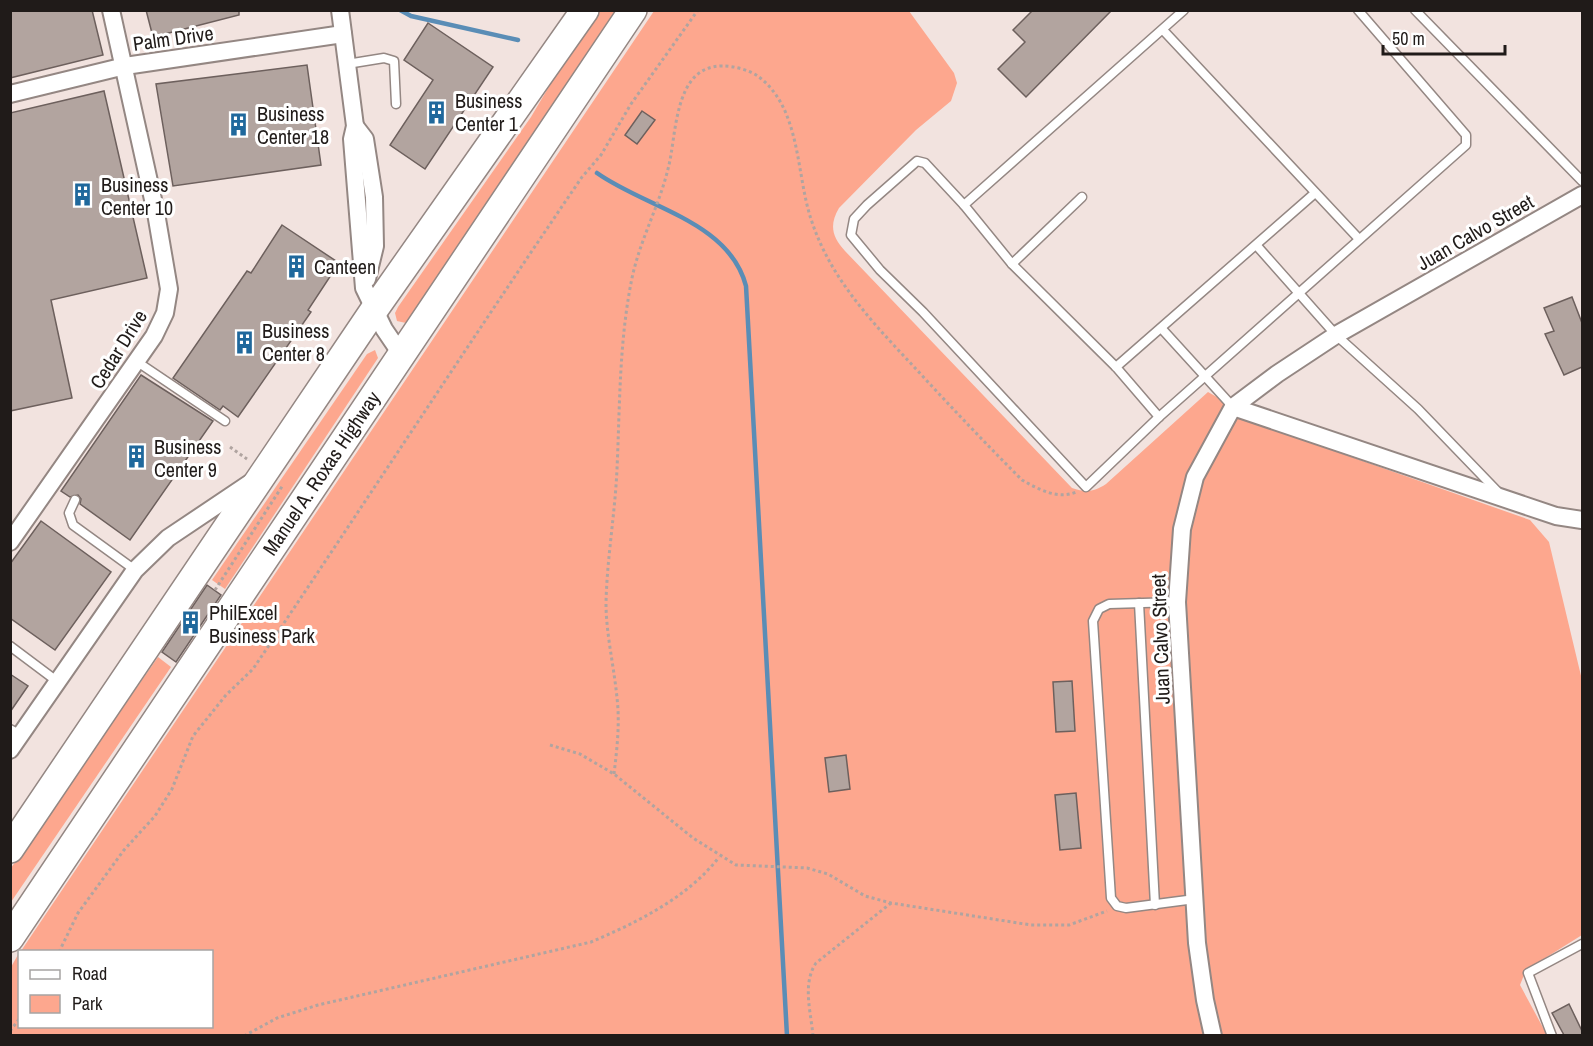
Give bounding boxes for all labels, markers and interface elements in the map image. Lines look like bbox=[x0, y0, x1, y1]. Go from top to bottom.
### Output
scale bar bbox=[1383, 18, 1504, 56]
street label: Palm Drive bbox=[131, 19, 215, 57]
text: 50 m bbox=[1392, 26, 1425, 51]
place label: Business Center 1 bbox=[455, 87, 522, 137]
building icon: Business Center 1 bbox=[424, 99, 450, 125]
place label: Business Center 18 bbox=[257, 100, 329, 150]
building icon: Business Center 18 bbox=[226, 112, 252, 138]
place label: Business Center 10 bbox=[101, 171, 173, 221]
building icon: Business Center 10 bbox=[70, 182, 96, 208]
street label: Juan Calvo Street bbox=[1412, 188, 1539, 276]
building icon: Canteen bbox=[283, 253, 309, 279]
place label: Canteen bbox=[314, 253, 376, 280]
street label: Cedar Drive bbox=[83, 304, 153, 394]
place label: Business Center 8 bbox=[262, 317, 329, 367]
building icon: Business Center 8 bbox=[231, 329, 257, 355]
street label: Manuel A. Roxas Highway bbox=[256, 385, 386, 560]
place label: Business Center 9 bbox=[154, 433, 221, 483]
building icon: Business Center 9 bbox=[123, 444, 149, 470]
street label: Juan Calvo Street bbox=[1144, 573, 1176, 705]
place label: PhilExcel Business Park bbox=[209, 599, 316, 649]
building icon: PhilExcel Business Park bbox=[178, 610, 204, 636]
legend bbox=[18, 950, 213, 1028]
text: Road bbox=[72, 961, 107, 986]
text: Park bbox=[72, 991, 103, 1016]

